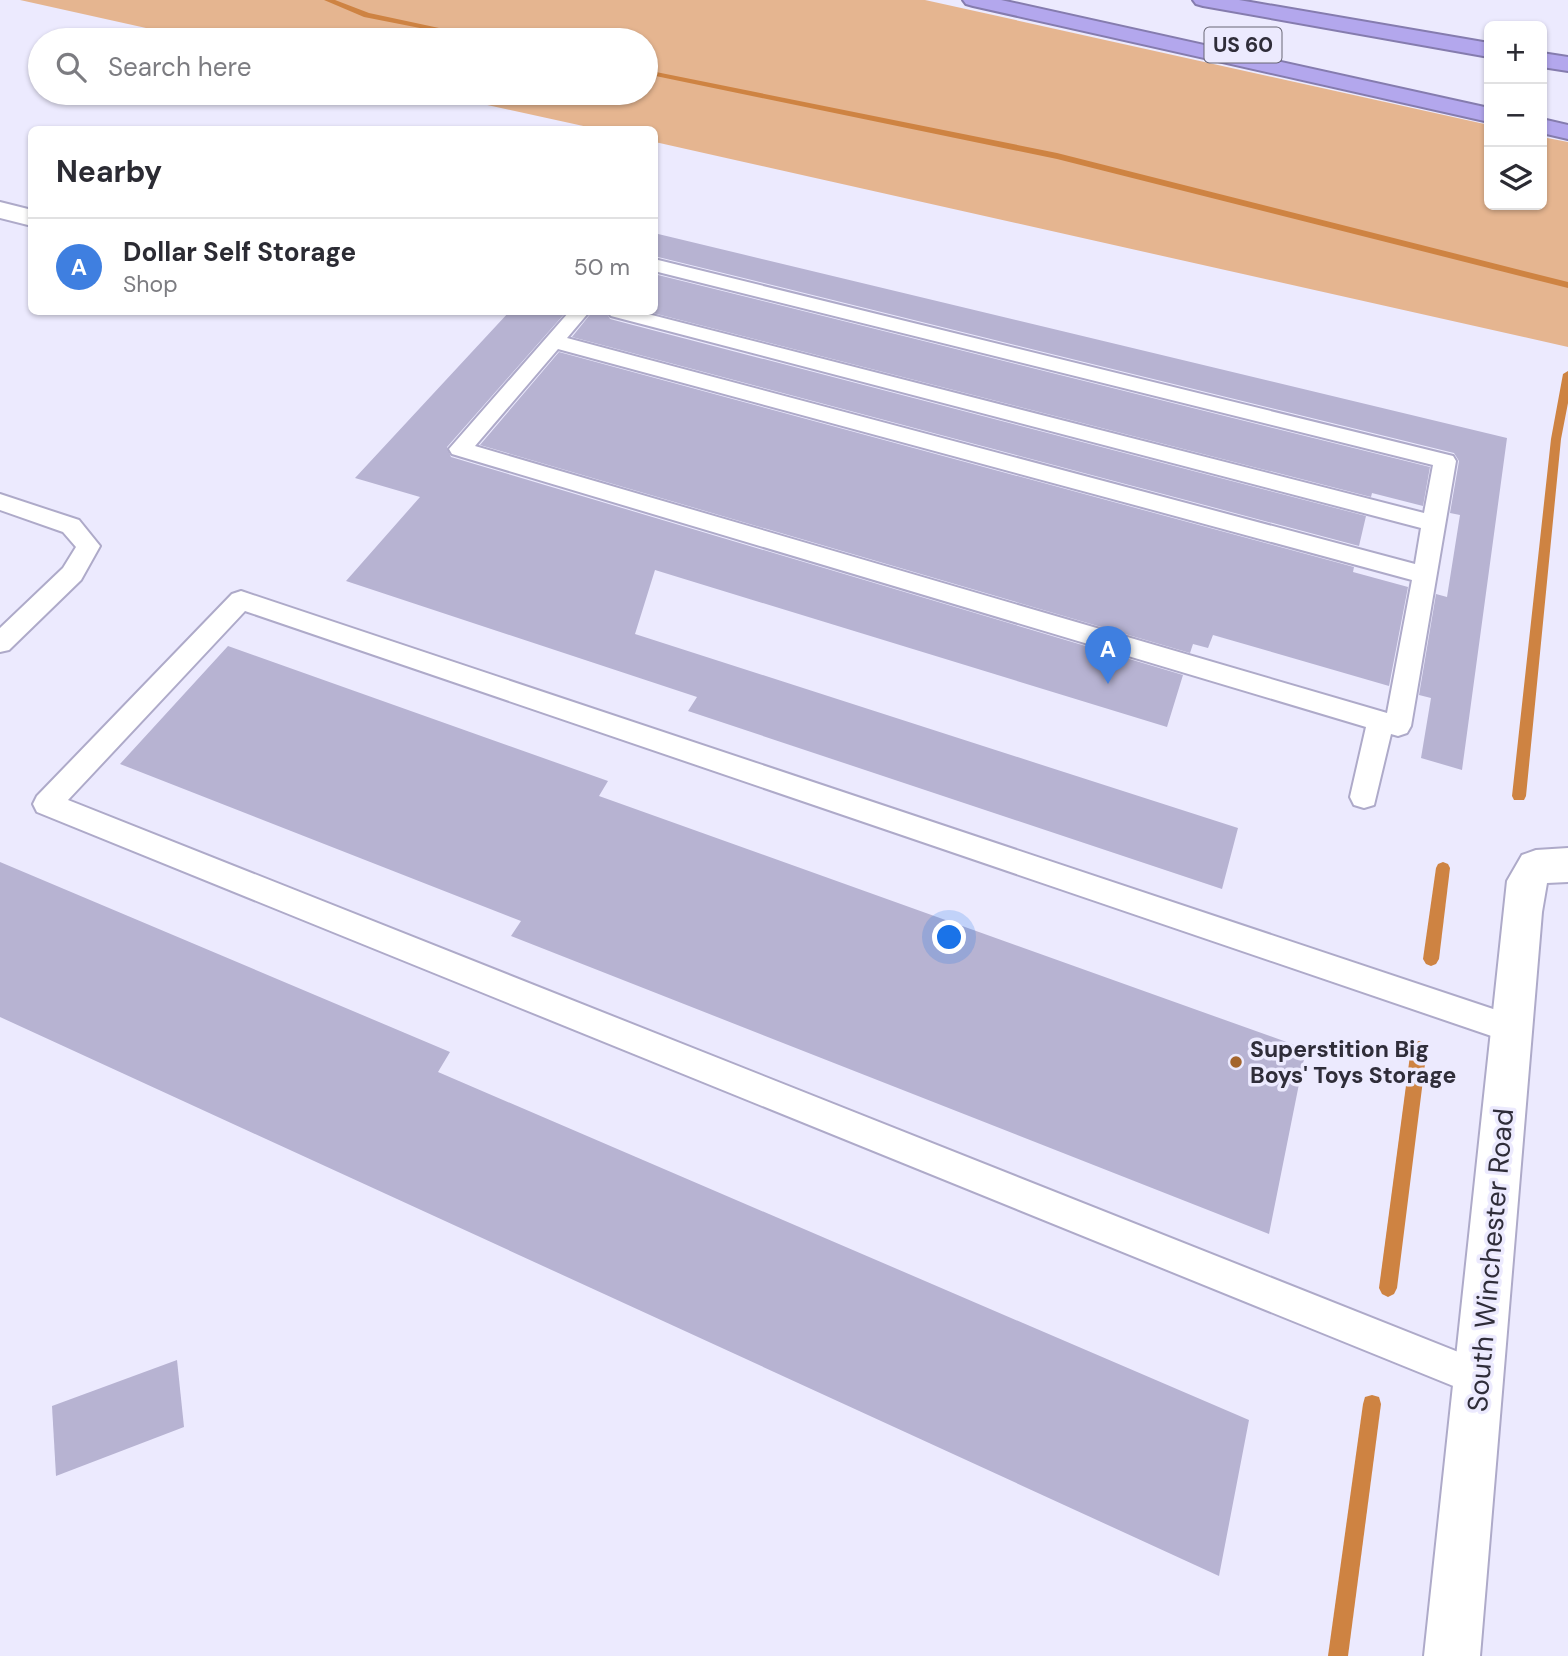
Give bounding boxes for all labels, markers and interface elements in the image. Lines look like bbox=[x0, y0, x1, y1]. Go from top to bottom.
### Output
map controls bbox=[1484, 21, 1547, 210]
button: + bbox=[1484, 21, 1547, 84]
search box bbox=[28, 28, 658, 105]
road number: US 60 bbox=[1204, 28, 1282, 62]
icon: search bbox=[52, 48, 90, 86]
text: Search here bbox=[108, 50, 251, 84]
button: − bbox=[1484, 84, 1547, 147]
button: layers bbox=[1484, 147, 1547, 210]
text: Nearby bbox=[56, 152, 162, 191]
text: Dollar Self Storage bbox=[123, 235, 356, 269]
text: A bbox=[71, 252, 87, 282]
text: 50 m bbox=[574, 252, 630, 282]
text: Shop bbox=[123, 269, 178, 299]
pin: A bbox=[1085, 626, 1131, 684]
your location bbox=[932, 920, 966, 954]
place label: Superstition Big Boys' Toys Storage bbox=[1250, 1034, 1456, 1090]
marker: Superstition Big Boys' Toys Storage bbox=[1228, 1054, 1244, 1070]
street label: South Winchester Road bbox=[1459, 1107, 1522, 1413]

